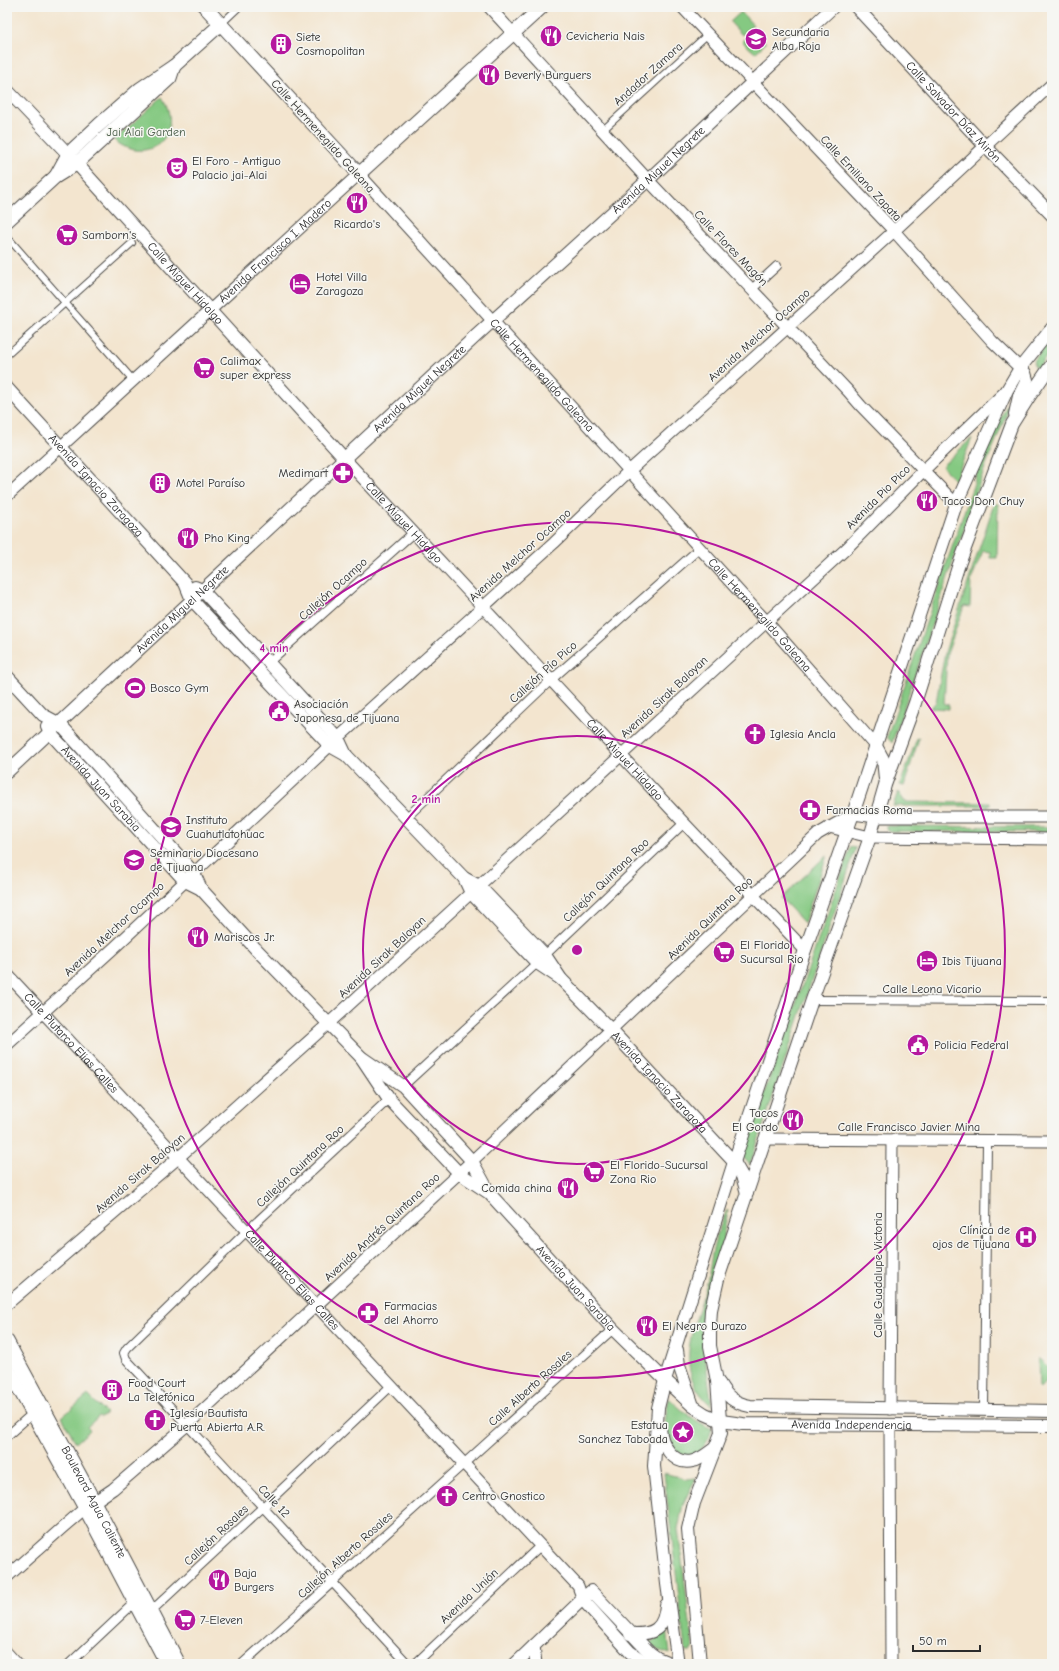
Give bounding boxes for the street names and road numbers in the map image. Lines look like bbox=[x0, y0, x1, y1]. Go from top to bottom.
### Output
street label: Andador Zamora bbox=[611, 39, 685, 109]
street label: Calle Salvador Díaz Mirón bbox=[903, 58, 1004, 165]
street label: Calle Hermenegildo Galeana bbox=[268, 76, 378, 196]
street label: Avenida Miguel Negrete bbox=[609, 123, 708, 216]
street label: Calle Emiliano Zapata bbox=[818, 132, 904, 224]
street label: Avenida Francisco I. Madero bbox=[216, 196, 334, 306]
street label: Calle Flores Magón bbox=[691, 207, 771, 289]
street label: Calle Miguel Hidalgo bbox=[144, 239, 226, 327]
street label: Avenida Melchor Ocampo bbox=[705, 286, 813, 384]
street label: Calle Hermenegildo Galeana bbox=[487, 316, 597, 434]
street label: Avenida Miguel Negrete bbox=[370, 342, 469, 435]
street label: Avenida Ignacio Zaragoza bbox=[46, 431, 146, 540]
street label: Avenida Pio Pico bbox=[843, 462, 913, 532]
street label: Calle Miguel Hidalgo bbox=[363, 479, 445, 566]
street label: Avenida Melchor Ocampo bbox=[466, 506, 574, 604]
street label: Callejón Ocampo bbox=[296, 555, 370, 623]
street label: Calle Hermenegildo Galeana bbox=[705, 555, 814, 675]
street label: Avenida Miguel Negrete bbox=[133, 563, 231, 656]
street label: Callejón Pío Pico bbox=[506, 638, 580, 706]
street label: Avenida Sirak Baloyan bbox=[617, 653, 711, 741]
street label: Calle Miguel Hidalgo bbox=[583, 716, 666, 803]
street label: Avenida Juan Sarabia bbox=[58, 743, 143, 834]
street label: Callejón Quintana Roo bbox=[560, 835, 652, 925]
street label: Avenida Quintana Roo bbox=[664, 874, 756, 962]
street label: Avenida Melchor Ocampo bbox=[61, 879, 167, 979]
street label: Avenida Sirak Baloyan bbox=[335, 913, 429, 1001]
street label: Calle Leona Vicario bbox=[883, 982, 981, 996]
street label: Calle Plutarco Elias Calles bbox=[21, 990, 121, 1096]
street label: Avenida Ignacio Zaragoza bbox=[609, 1028, 710, 1136]
street label: Calle Francisco Javier Mina bbox=[838, 1120, 980, 1134]
street label: Callejón Quintana Roo bbox=[253, 1122, 347, 1210]
street label: Avenida Sirak Baloyan bbox=[92, 1130, 188, 1216]
street label: Avenida Andrés Quintana Roo bbox=[321, 1170, 443, 1284]
street label: Calle Guadalupe Victoria bbox=[871, 1212, 885, 1338]
street label: Calle Plutarco Elias Calles bbox=[242, 1227, 342, 1333]
street label: Avenida Juan Sarabia bbox=[533, 1242, 618, 1334]
street label: Calle Alberto Rosales bbox=[486, 1347, 574, 1429]
street label: Avenida Independencia bbox=[791, 1417, 912, 1432]
street label: Boulevard Agua Caliente bbox=[58, 1444, 129, 1560]
street label: Calle 12 bbox=[255, 1482, 293, 1520]
street label: Callejón Rosales bbox=[181, 1502, 251, 1568]
street label: Callejón Alberto Rosales bbox=[295, 1509, 395, 1601]
street label: Avenida Unión bbox=[437, 1566, 501, 1626]

